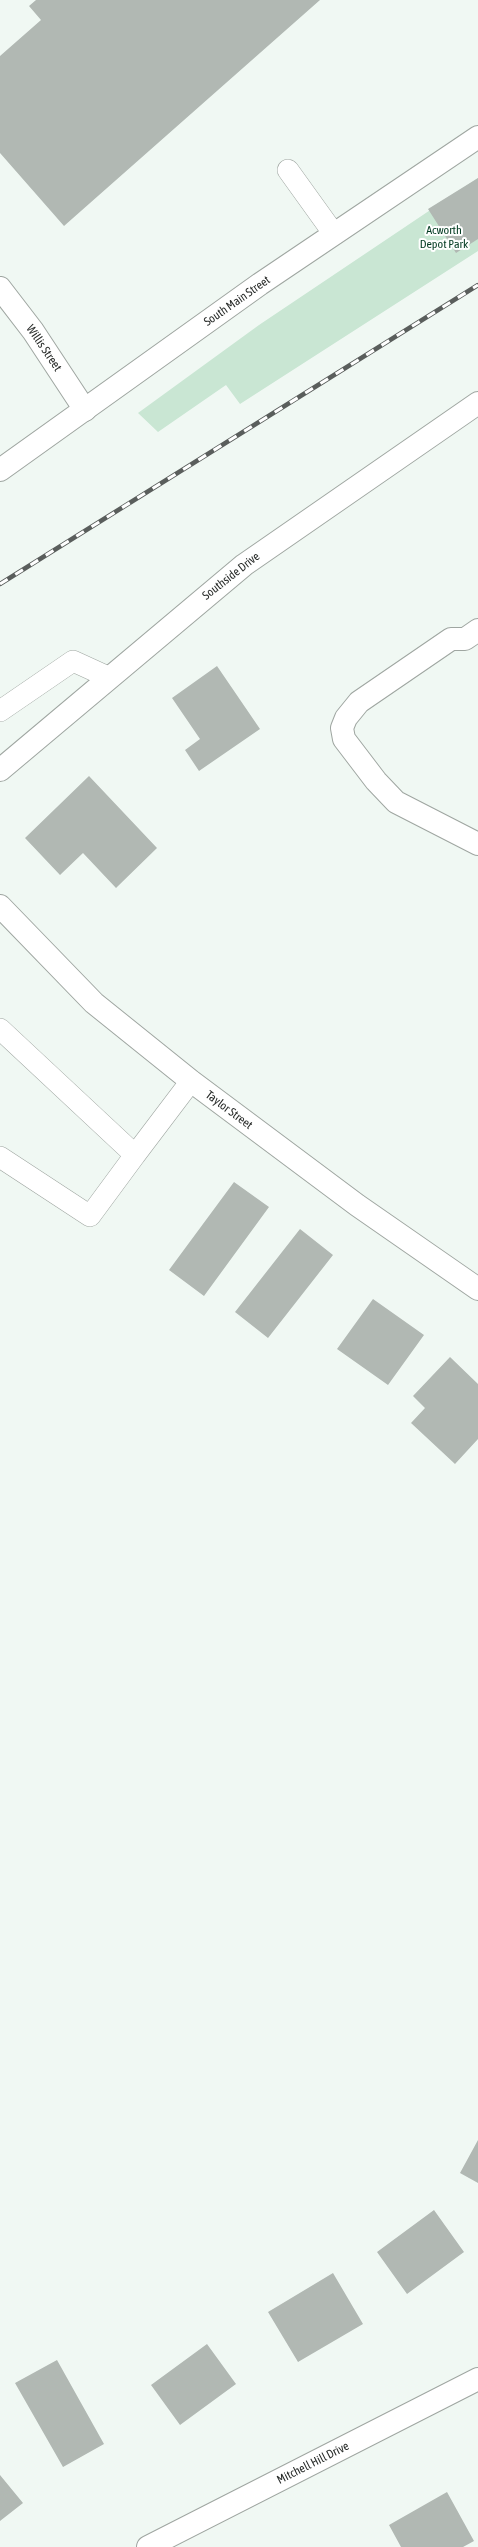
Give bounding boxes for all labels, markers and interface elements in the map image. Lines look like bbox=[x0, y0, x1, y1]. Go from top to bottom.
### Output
park label: Acworth Depot Park bbox=[420, 223, 468, 251]
street label: South Main Street bbox=[201, 273, 273, 329]
street label: Willis Street bbox=[23, 322, 65, 374]
street label: Southside Drive bbox=[199, 549, 263, 603]
street label: Taylor Street bbox=[203, 1088, 255, 1132]
street label: Mitchell Hill Drive bbox=[275, 2439, 351, 2487]

